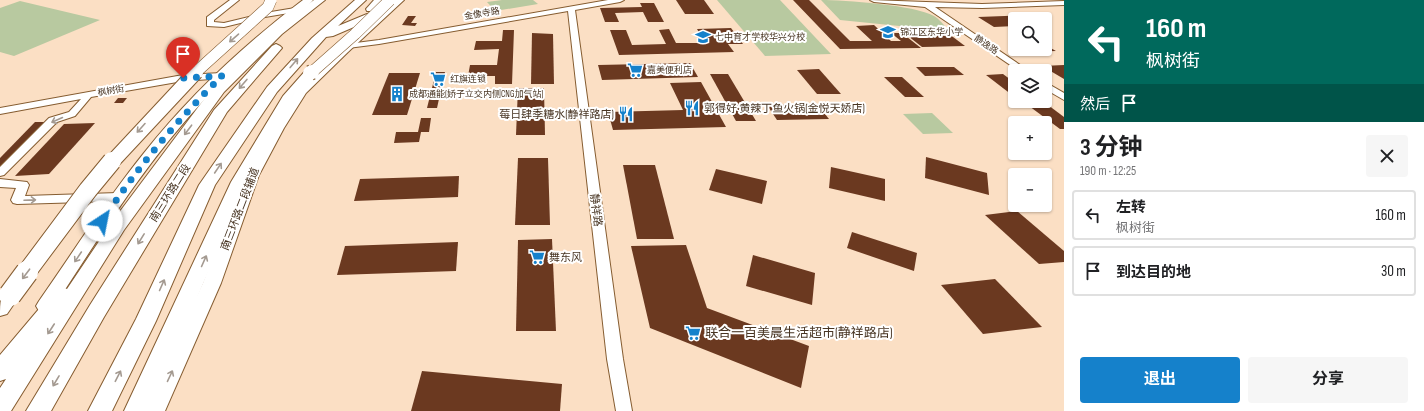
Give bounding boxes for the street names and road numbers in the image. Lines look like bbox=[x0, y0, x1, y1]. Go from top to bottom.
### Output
street label: 金像寺路 bbox=[463, 5, 501, 23]
street label: 静逸路 bbox=[972, 33, 1000, 57]
street label: 枫树街 bbox=[97, 82, 125, 99]
street label: 南三环路二段 bbox=[147, 162, 193, 224]
street label: 南三环路二段辅道 bbox=[218, 166, 262, 252]
street label: 静祥路 bbox=[588, 193, 604, 227]

